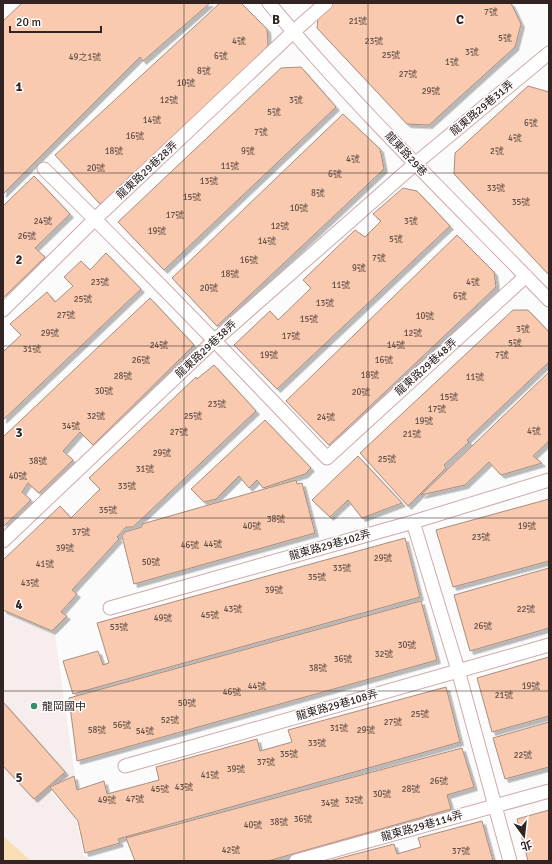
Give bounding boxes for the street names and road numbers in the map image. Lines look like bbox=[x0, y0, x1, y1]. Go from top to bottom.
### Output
street label: 龍東路29巷31弄 bbox=[448, 78, 516, 138]
street label: 龍東路29巷 bbox=[382, 129, 430, 179]
street label: 龍東路29巷28弄 bbox=[114, 138, 180, 202]
street label: 龍東路29巷38弄 bbox=[173, 317, 239, 381]
street label: 龍東路29巷48弄 bbox=[392, 336, 460, 398]
street label: 龍東路29巷102弄 bbox=[287, 527, 373, 563]
street label: 龍東路29巷108弄 bbox=[294, 687, 380, 723]
street label: 龍東路29巷114弄 bbox=[379, 808, 465, 844]

